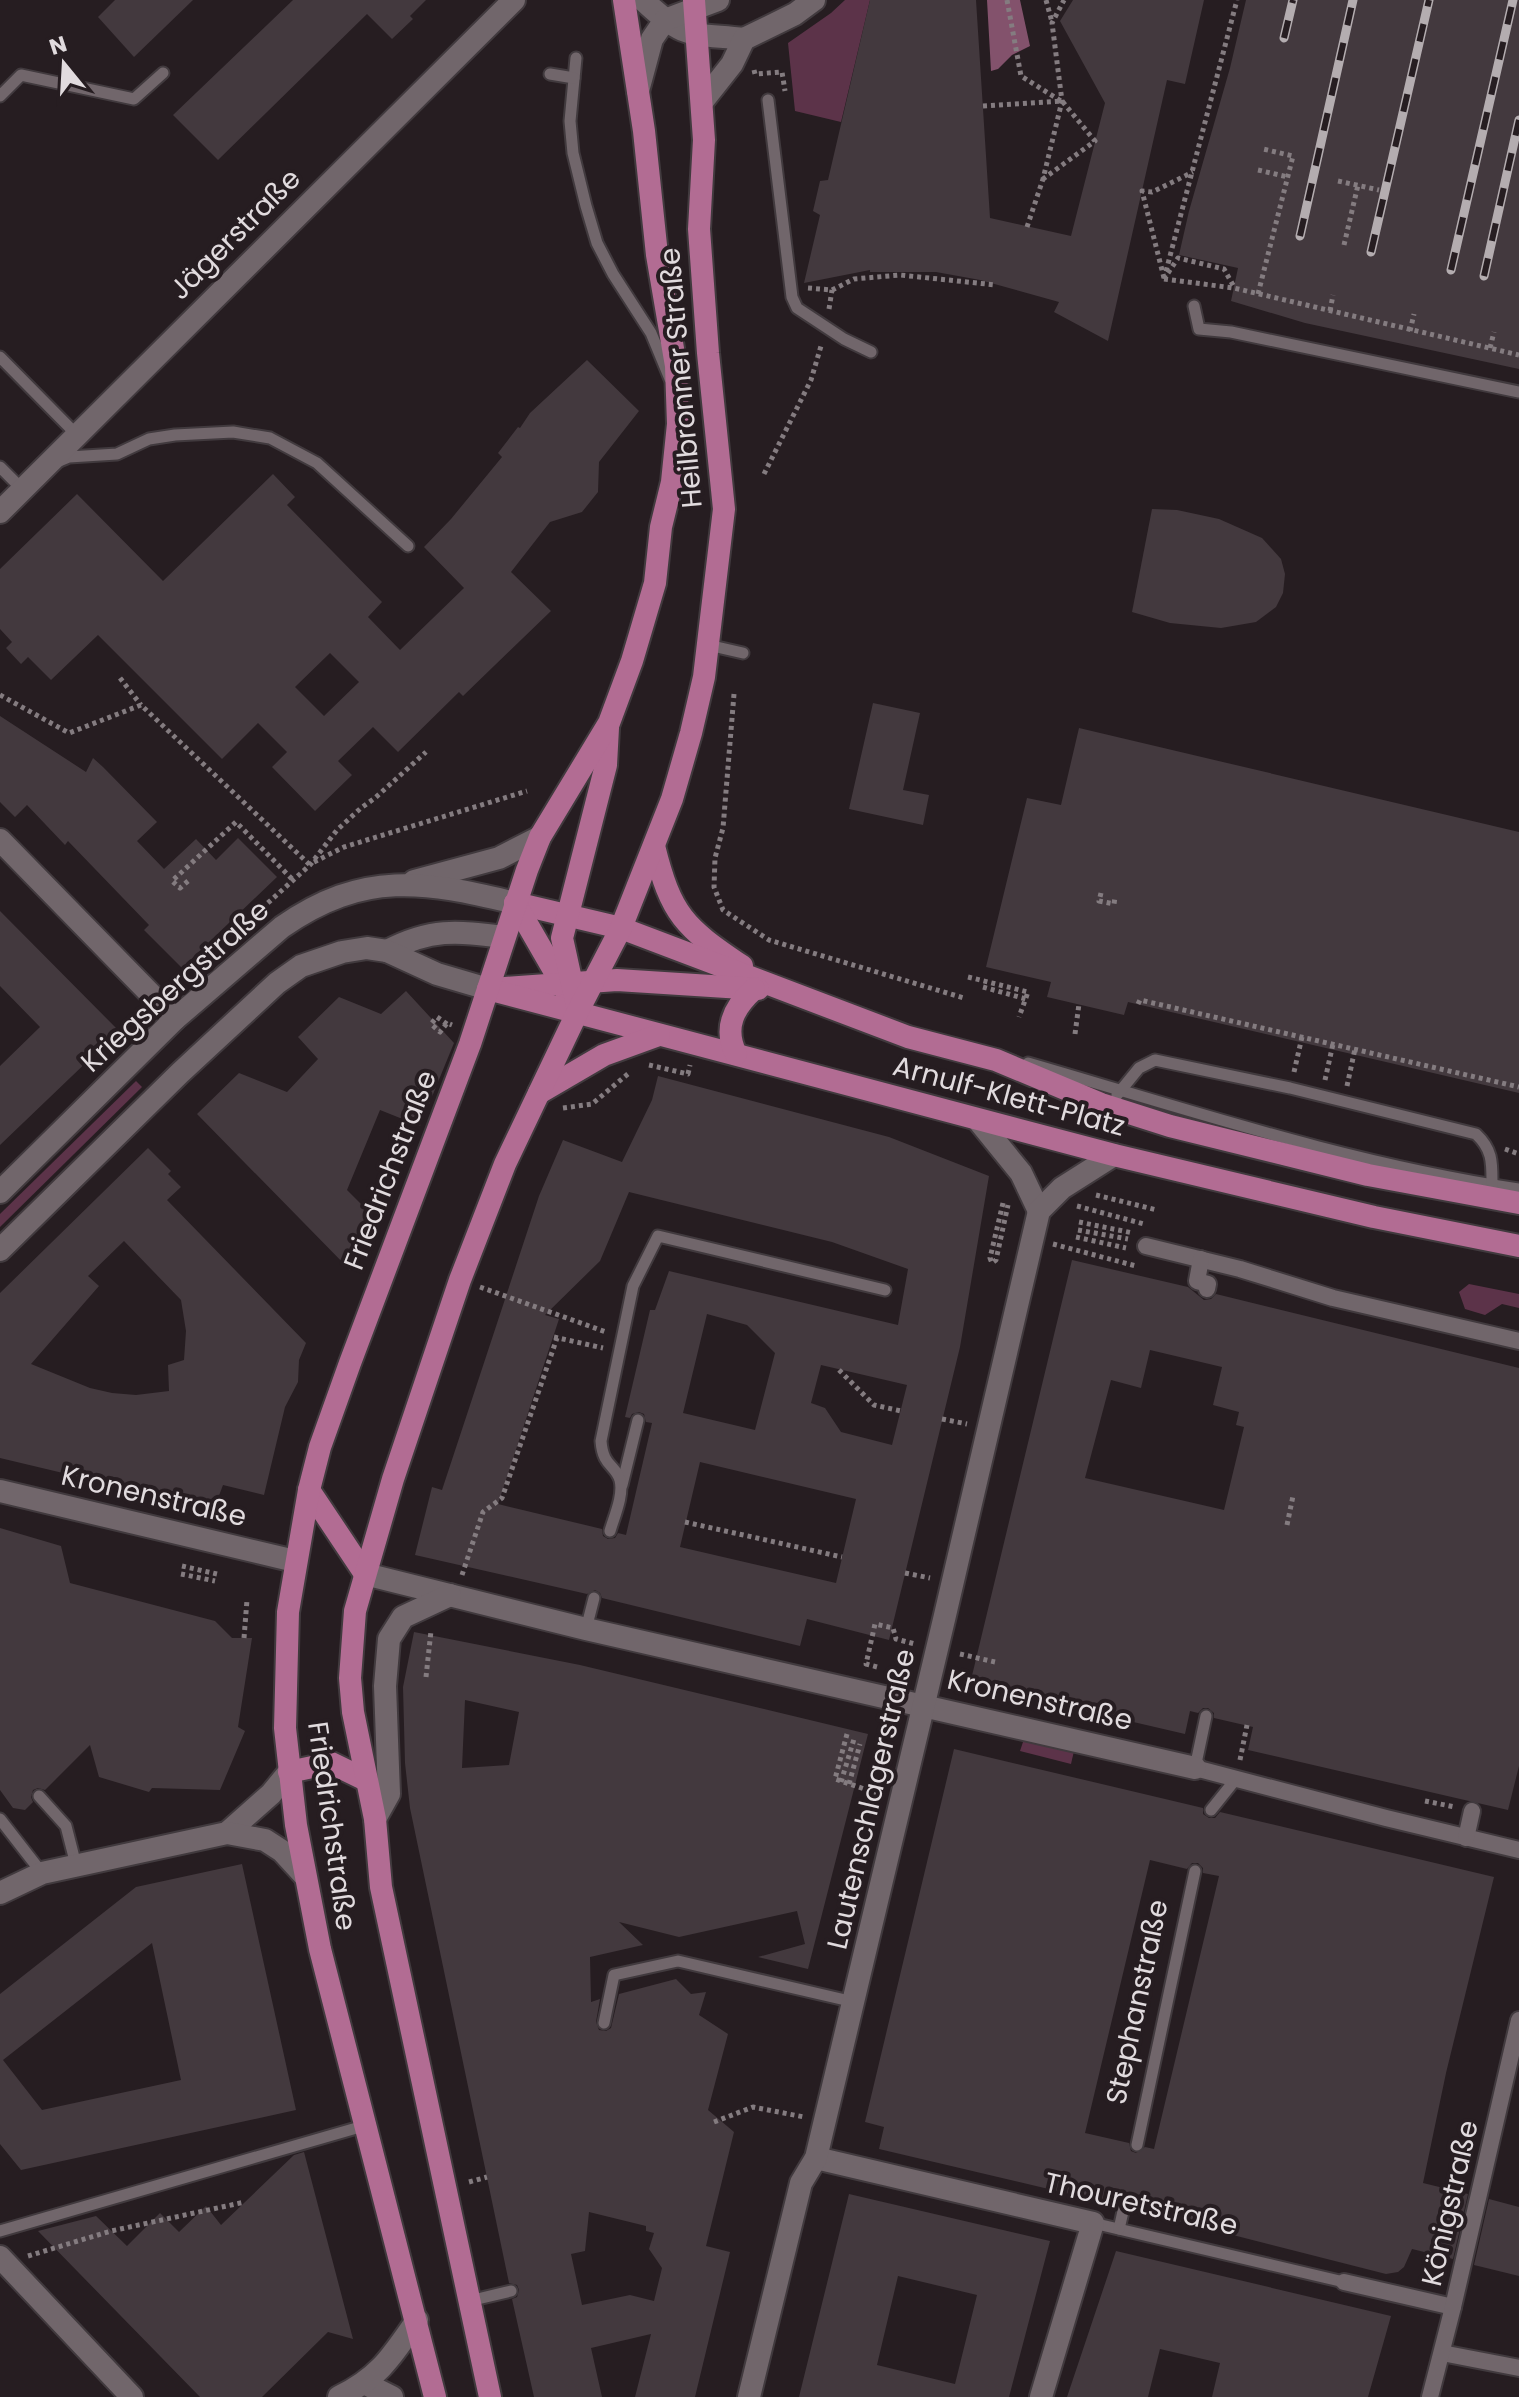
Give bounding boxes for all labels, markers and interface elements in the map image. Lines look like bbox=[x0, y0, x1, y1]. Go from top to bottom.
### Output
north arrow bbox=[24, 24, 104, 104]
text: N bbox=[45, 28, 71, 63]
street label: Jägerstraße bbox=[161, 160, 309, 308]
street label: Heilbronner Straße bbox=[650, 246, 712, 510]
street label: Kriegsbergstraße bbox=[72, 891, 278, 1081]
street label: Arnulf-Klett-Platz bbox=[889, 1046, 1129, 1146]
street label: Friedrichstraße bbox=[334, 1065, 446, 1275]
street label: Kronenstraße bbox=[58, 1456, 250, 1536]
street label: Lautenschlagerstraße bbox=[817, 1645, 925, 1953]
street label: Kronenstraße bbox=[944, 1660, 1136, 1740]
street label: Friedrichstraße bbox=[298, 1719, 366, 1933]
street label: Stephanstraße bbox=[1096, 1896, 1178, 2108]
street label: Königstraße bbox=[1412, 2116, 1488, 2290]
street label: Thouretstraße bbox=[1040, 2163, 1242, 2245]

